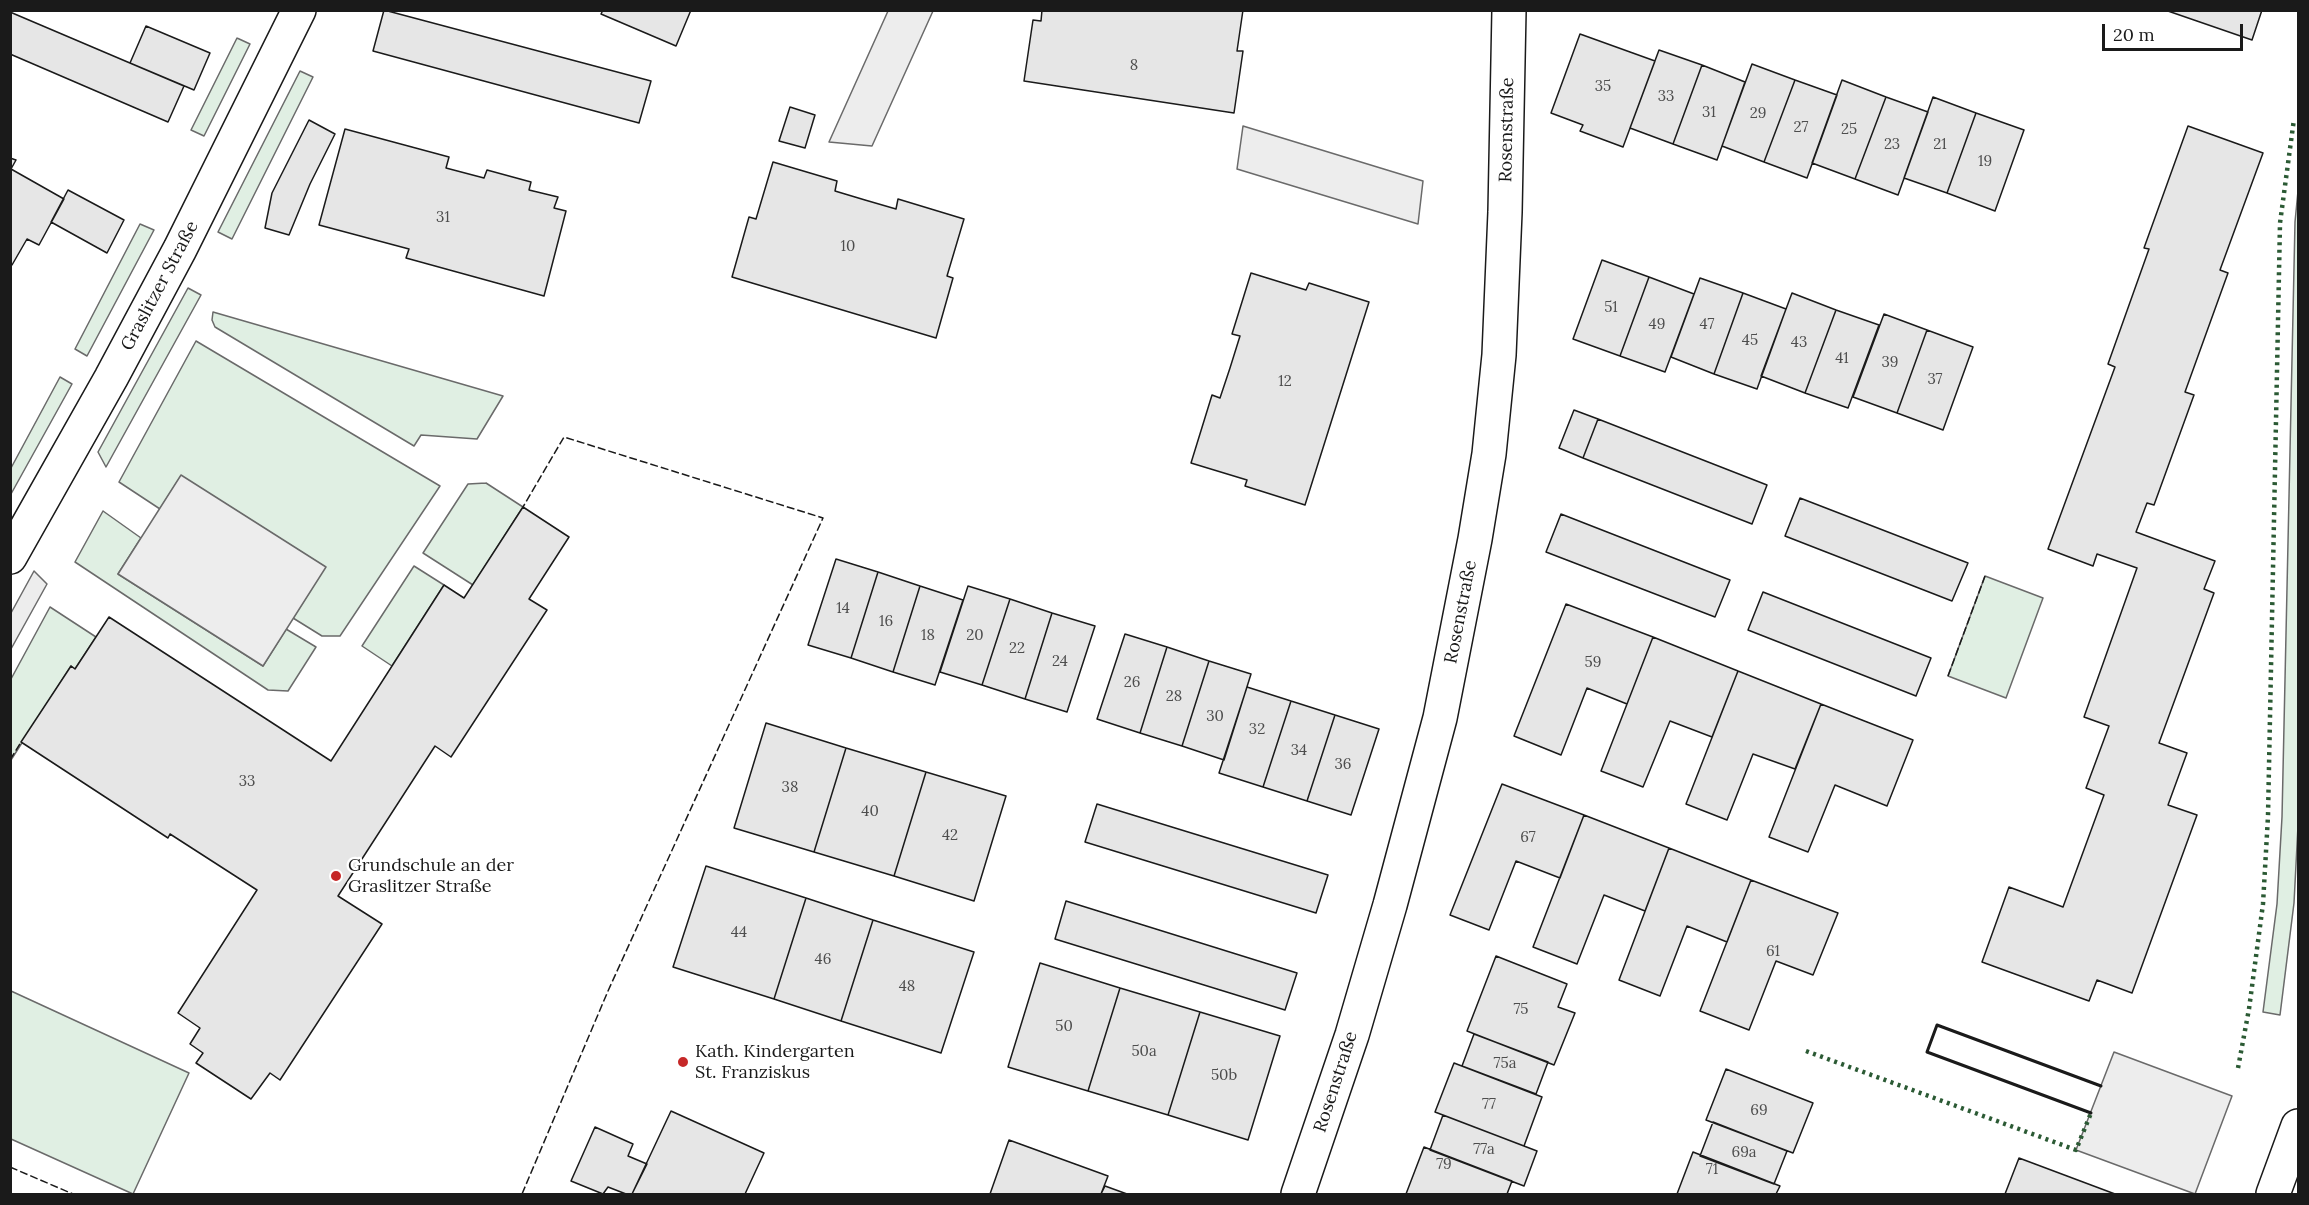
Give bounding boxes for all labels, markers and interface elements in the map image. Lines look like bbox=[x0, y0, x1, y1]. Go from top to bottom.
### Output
scale bar bbox=[2105, 12, 2246, 50]
text: 20 m bbox=[2113, 23, 2155, 46]
house number: 8 bbox=[1130, 57, 1138, 75]
street label: Rosenstraße bbox=[1495, 77, 1519, 183]
house number: 35 bbox=[1595, 78, 1611, 96]
house number: 33 bbox=[1658, 88, 1674, 106]
house number: 31 bbox=[1702, 104, 1716, 122]
house number: 29 bbox=[1750, 105, 1766, 123]
house number: 27 bbox=[1794, 119, 1808, 137]
house number: 25 bbox=[1841, 121, 1857, 139]
house number: 23 bbox=[1884, 136, 1900, 154]
house number: 21 bbox=[1933, 136, 1947, 154]
house number: 19 bbox=[1978, 153, 1992, 171]
house number: 31 bbox=[436, 209, 450, 227]
street label: Graslitzer Straße bbox=[117, 218, 203, 354]
house number: 10 bbox=[841, 238, 855, 256]
house number: 51 bbox=[1604, 299, 1618, 317]
house number: 49 bbox=[1649, 316, 1665, 334]
house number: 47 bbox=[1699, 316, 1715, 334]
house number: 45 bbox=[1742, 332, 1758, 350]
house number: 43 bbox=[1791, 334, 1807, 352]
house number: 41 bbox=[1835, 350, 1849, 368]
house number: 39 bbox=[1881, 354, 1899, 372]
house number: 37 bbox=[1928, 371, 1942, 389]
house number: 12 bbox=[1278, 373, 1292, 391]
street label: Rosenstraße bbox=[1440, 558, 1482, 666]
house number: 14 bbox=[836, 600, 850, 618]
house number: 16 bbox=[879, 613, 893, 631]
house number: 18 bbox=[921, 627, 935, 645]
house number: 20 bbox=[966, 627, 984, 645]
house number: 22 bbox=[1009, 640, 1025, 658]
house number: 24 bbox=[1052, 653, 1068, 671]
house number: 59 bbox=[1585, 654, 1601, 672]
house number: 26 bbox=[1124, 674, 1140, 692]
house number: 28 bbox=[1166, 688, 1182, 706]
house number: 30 bbox=[1206, 708, 1224, 726]
house number: 32 bbox=[1249, 721, 1265, 739]
house number: 34 bbox=[1291, 742, 1307, 760]
house number: 36 bbox=[1334, 756, 1352, 774]
house number: 33 bbox=[239, 773, 255, 791]
house number: 38 bbox=[782, 779, 798, 797]
house number: 40 bbox=[861, 803, 879, 821]
house number: 42 bbox=[942, 827, 958, 845]
house number: 67 bbox=[1520, 829, 1536, 847]
place label: Grundschule an der Graslitzer Straße bbox=[348, 855, 514, 898]
marker: Grundschule an der Graslitzer Straße bbox=[329, 869, 343, 883]
house number: 44 bbox=[731, 924, 747, 942]
house number: 61 bbox=[1766, 943, 1780, 961]
house number: 46 bbox=[815, 951, 831, 969]
house number: 48 bbox=[899, 978, 915, 996]
house number: 75 bbox=[1513, 1001, 1529, 1019]
house number: 50 bbox=[1055, 1018, 1073, 1036]
street label: Rosenstraße bbox=[1310, 1029, 1362, 1135]
place label: Kath. Kindergarten St. Franziskus bbox=[695, 1041, 855, 1084]
house number: 50a bbox=[1131, 1043, 1157, 1061]
marker: Kath. Kindergarten St. Franziskus bbox=[676, 1055, 690, 1069]
house number: 75a bbox=[1494, 1055, 1516, 1073]
house number: 50b bbox=[1211, 1067, 1237, 1085]
house number: 77 bbox=[1482, 1096, 1496, 1114]
house number: 69 bbox=[1750, 1102, 1768, 1120]
house number: 77a bbox=[1473, 1141, 1495, 1159]
house number: 69a bbox=[1731, 1144, 1757, 1162]
house number: 79 bbox=[1436, 1156, 1452, 1174]
house number: 71 bbox=[1706, 1161, 1718, 1179]

